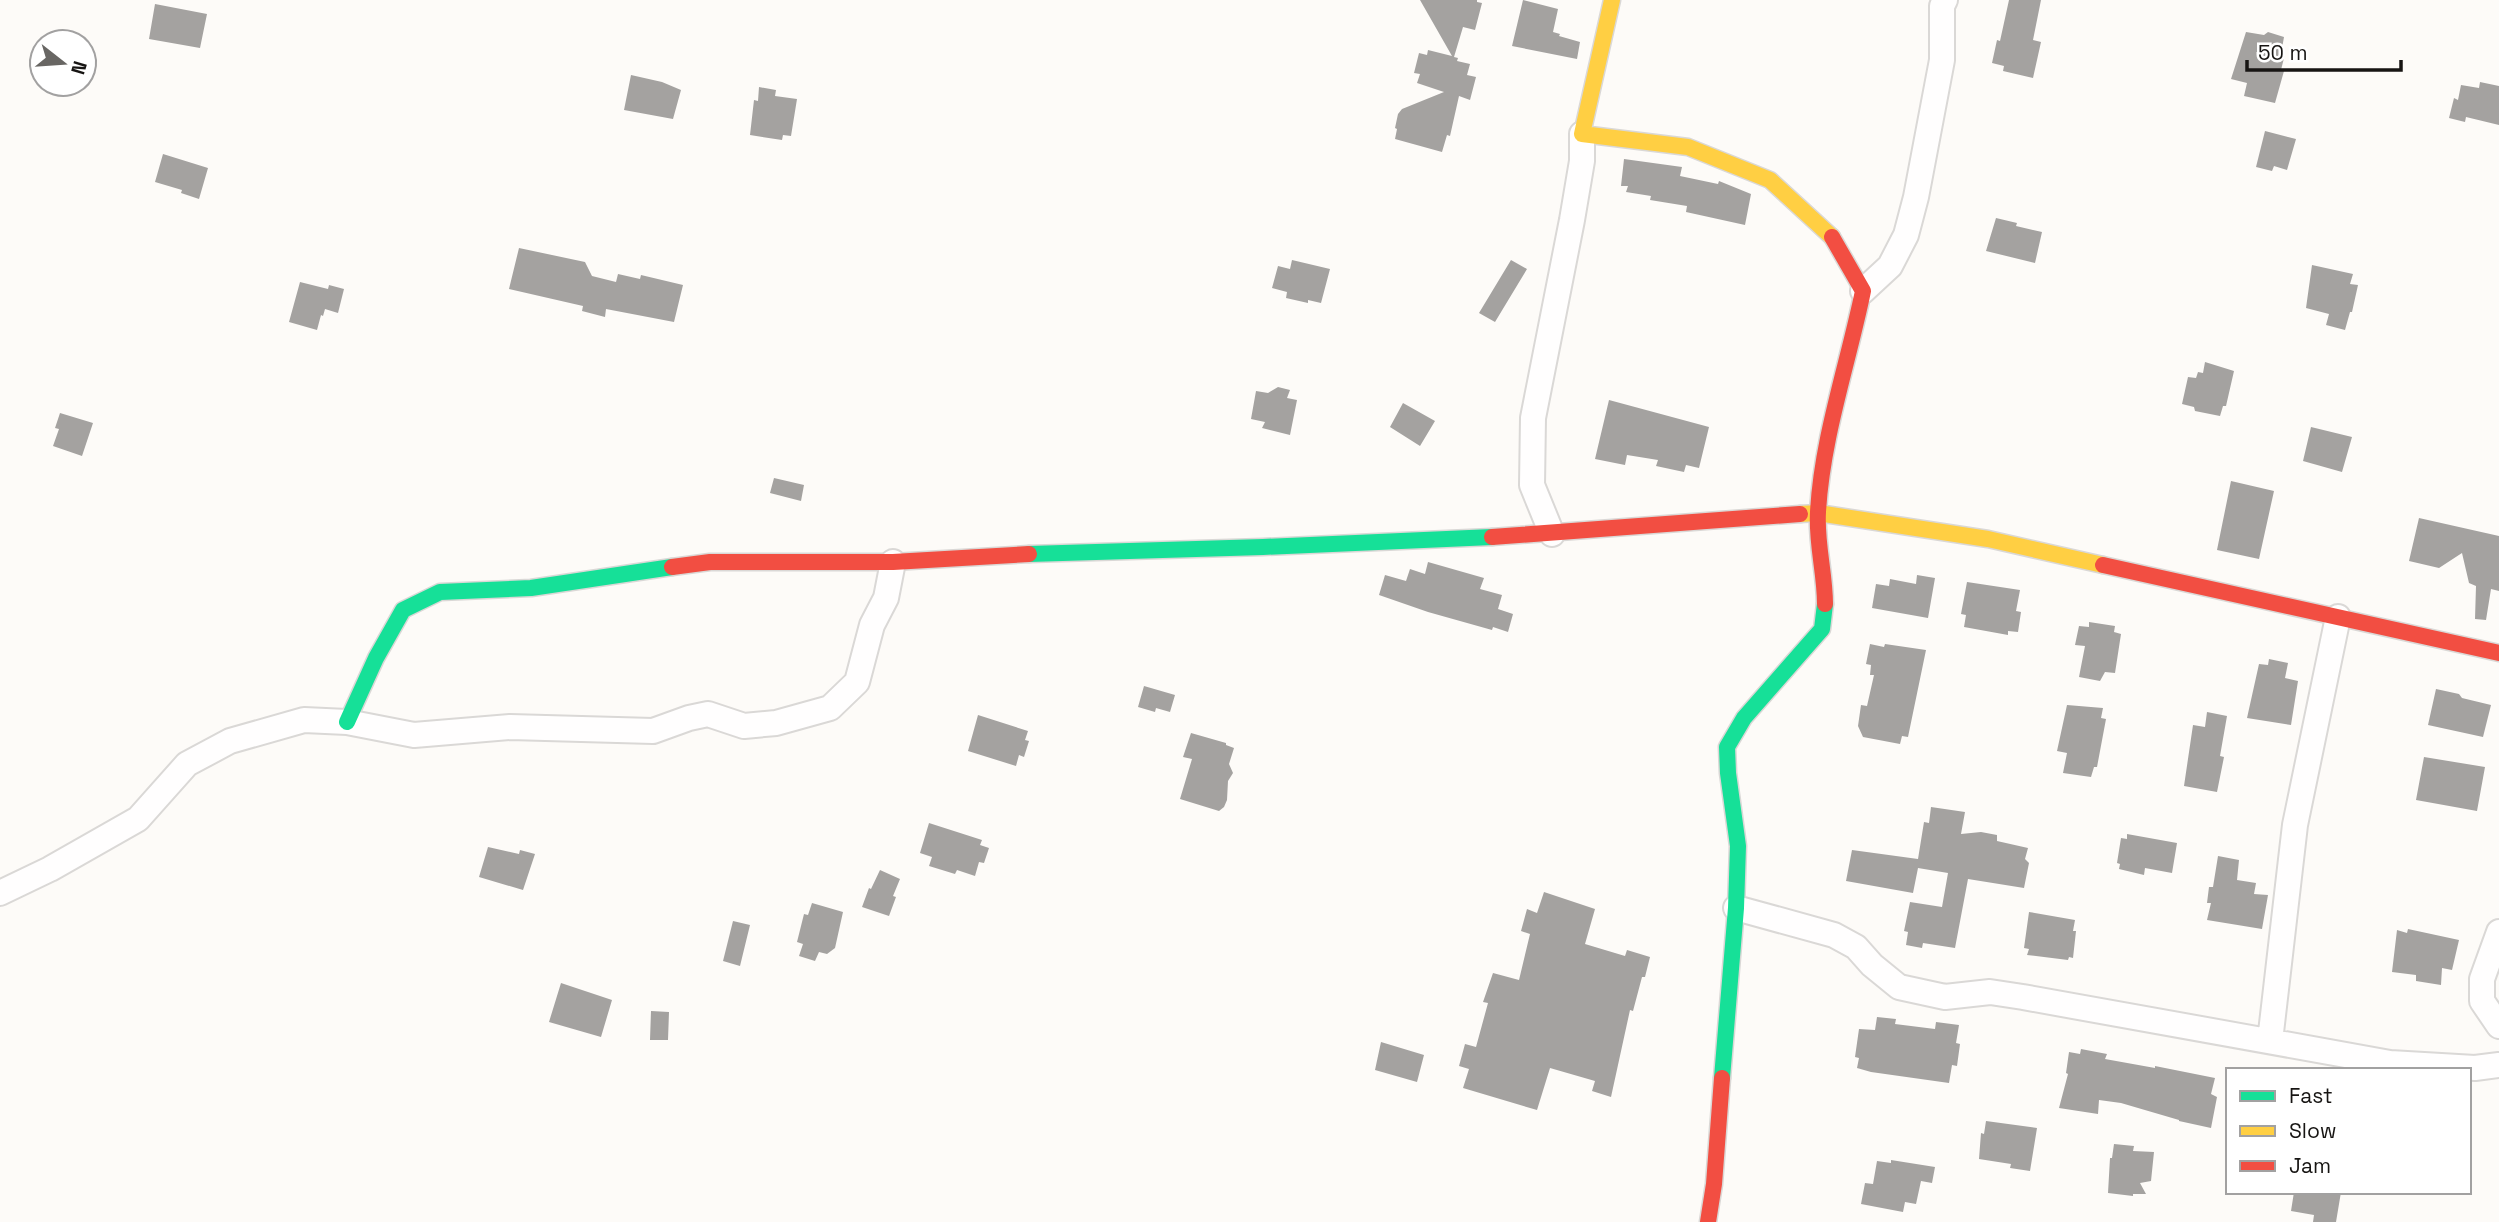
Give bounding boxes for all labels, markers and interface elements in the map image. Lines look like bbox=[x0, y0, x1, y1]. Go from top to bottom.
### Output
north arrow bbox=[28, 28, 98, 98]
scale bar bbox=[2247, 28, 2401, 72]
text: 50 m bbox=[2258, 39, 2308, 66]
text: N bbox=[65, 58, 93, 78]
legend bbox=[2226, 1068, 2471, 1194]
text: Fast bbox=[2289, 1082, 2333, 1109]
text: Slow bbox=[2289, 1117, 2337, 1144]
text: Jam bbox=[2289, 1152, 2331, 1179]

